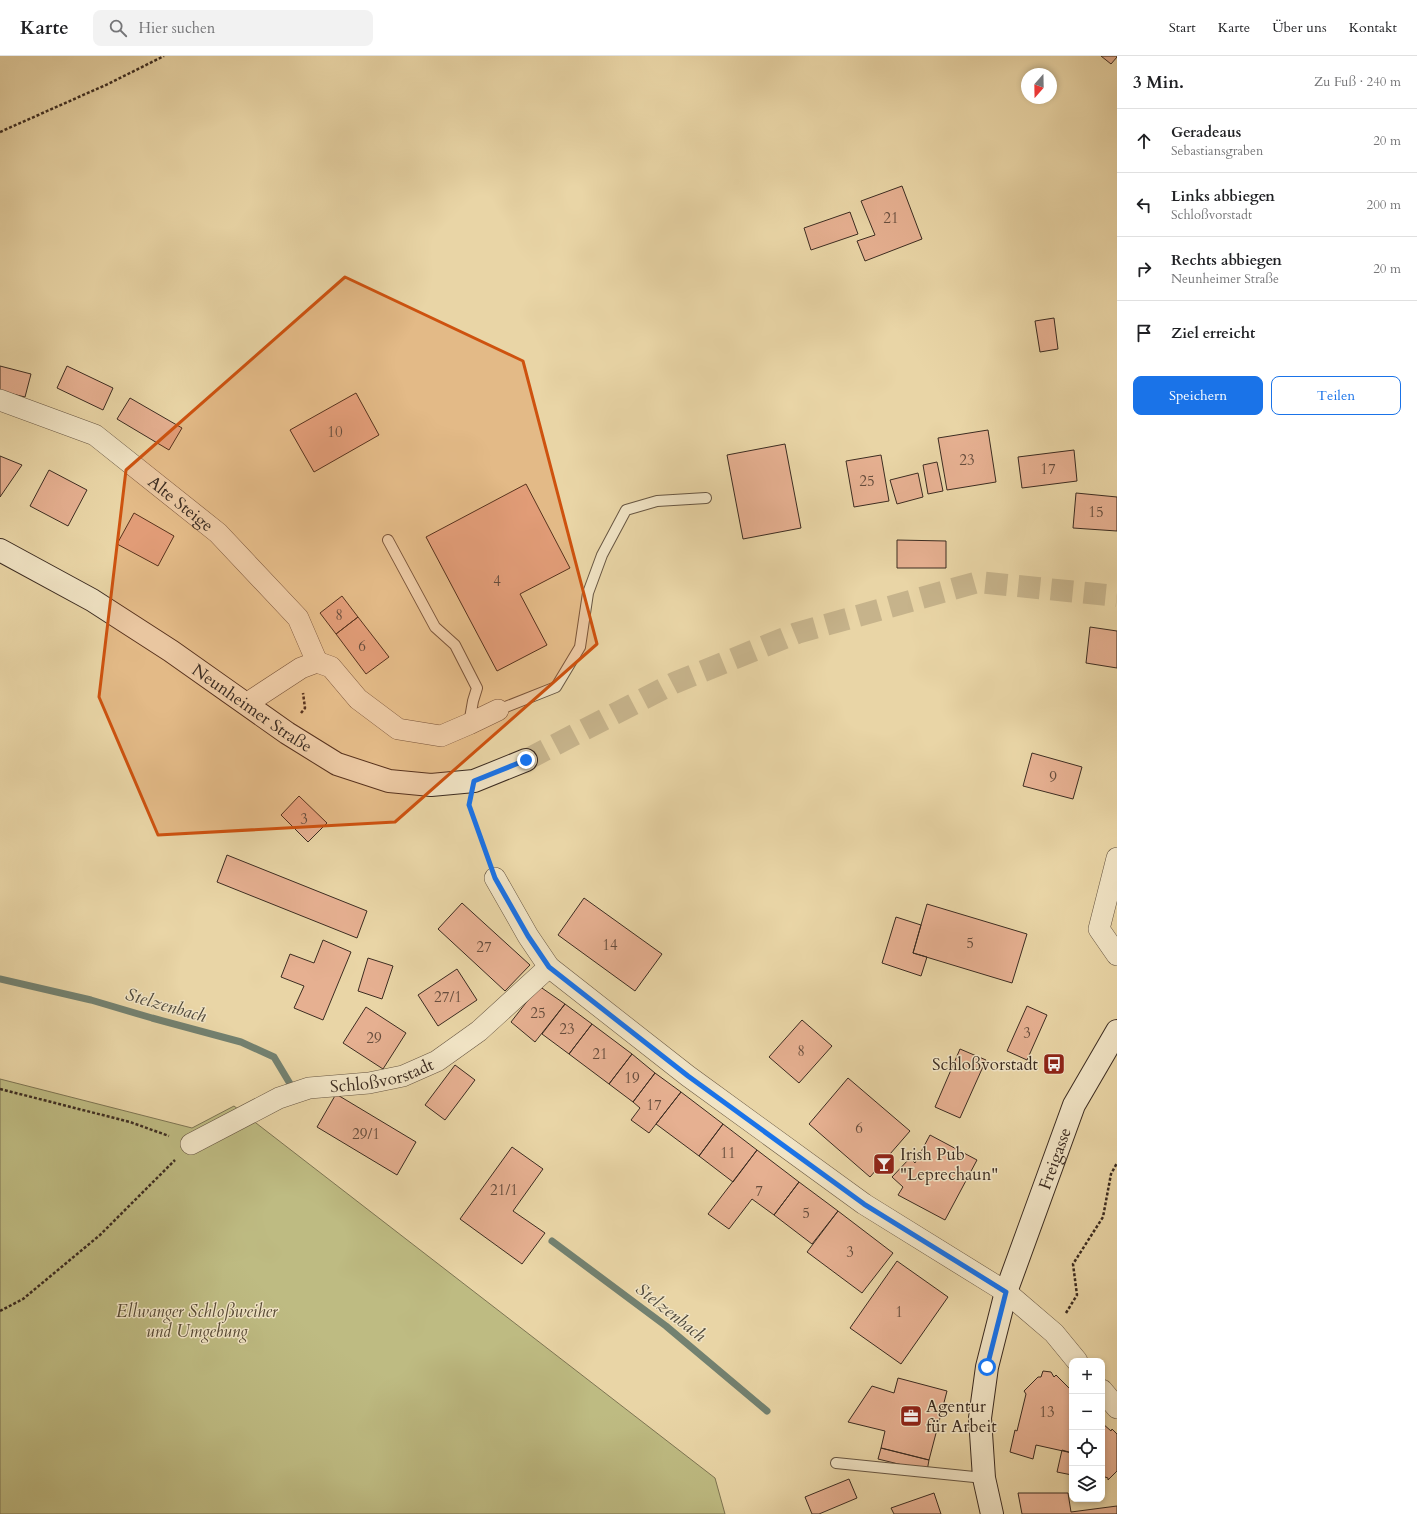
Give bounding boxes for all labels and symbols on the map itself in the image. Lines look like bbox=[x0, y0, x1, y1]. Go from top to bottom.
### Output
north arrow bbox=[1021, 68, 1057, 104]
house number: 21 bbox=[883, 208, 899, 228]
house number: 10 bbox=[327, 422, 343, 442]
house number: 23 bbox=[959, 450, 975, 470]
house number: 17 bbox=[1040, 459, 1056, 479]
street label: Alte Steige bbox=[143, 471, 218, 537]
house number: 25 bbox=[859, 471, 875, 491]
house number: 15 bbox=[1088, 502, 1104, 522]
house number: 4 bbox=[493, 571, 501, 591]
house number: 8 bbox=[335, 605, 343, 625]
house number: 6 bbox=[358, 636, 366, 656]
street label: Neunheimer Straße bbox=[187, 659, 317, 758]
route end bbox=[517, 751, 535, 769]
house number: 9 bbox=[1049, 767, 1057, 787]
house number: 3 bbox=[300, 809, 308, 829]
house number: 5 bbox=[966, 933, 974, 953]
house number: 14 bbox=[602, 935, 618, 955]
house number: 27 bbox=[476, 937, 492, 957]
water label: Stelzenbach bbox=[122, 982, 210, 1029]
house number: 27/1 bbox=[434, 987, 462, 1007]
house number: 25 bbox=[530, 1003, 546, 1023]
house number: 23 bbox=[559, 1019, 575, 1039]
house number: 3 bbox=[1023, 1023, 1031, 1043]
house number: 29 bbox=[366, 1028, 382, 1048]
house number: 8 bbox=[797, 1041, 805, 1061]
house number: 21 bbox=[592, 1044, 608, 1064]
bus stop icon: Schloßvorstadt bbox=[1041, 1051, 1067, 1077]
street label: Schloßvorstadt bbox=[329, 1053, 438, 1098]
place label: Schloßvorstadt bbox=[932, 1053, 1039, 1076]
house number: 19 bbox=[624, 1068, 640, 1088]
house number: 17 bbox=[646, 1095, 662, 1115]
house number: 6 bbox=[855, 1118, 863, 1138]
house number: 29/1 bbox=[352, 1124, 380, 1144]
street label: Freigasse bbox=[1033, 1124, 1077, 1193]
house number: 11 bbox=[720, 1143, 736, 1163]
place label: Irish Pub "Leprechaun" bbox=[900, 1143, 998, 1186]
bar icon: Irish Pub "Leprechaun" bbox=[871, 1151, 897, 1177]
house number: 21/1 bbox=[490, 1180, 518, 1200]
house number: 7 bbox=[755, 1181, 763, 1201]
house number: 5 bbox=[802, 1203, 810, 1223]
house number: 3 bbox=[846, 1242, 854, 1262]
water label: Stelzenbach bbox=[630, 1277, 711, 1348]
park label: Ellwanger Schloßweiher und Umgebung bbox=[116, 1300, 278, 1343]
house number: 1 bbox=[895, 1302, 903, 1322]
route start bbox=[978, 1358, 996, 1376]
place label: Agentur für Arbeit bbox=[926, 1395, 997, 1438]
house number: 13 bbox=[1039, 1402, 1055, 1422]
office icon: Agentur für Arbeit bbox=[898, 1403, 924, 1429]

